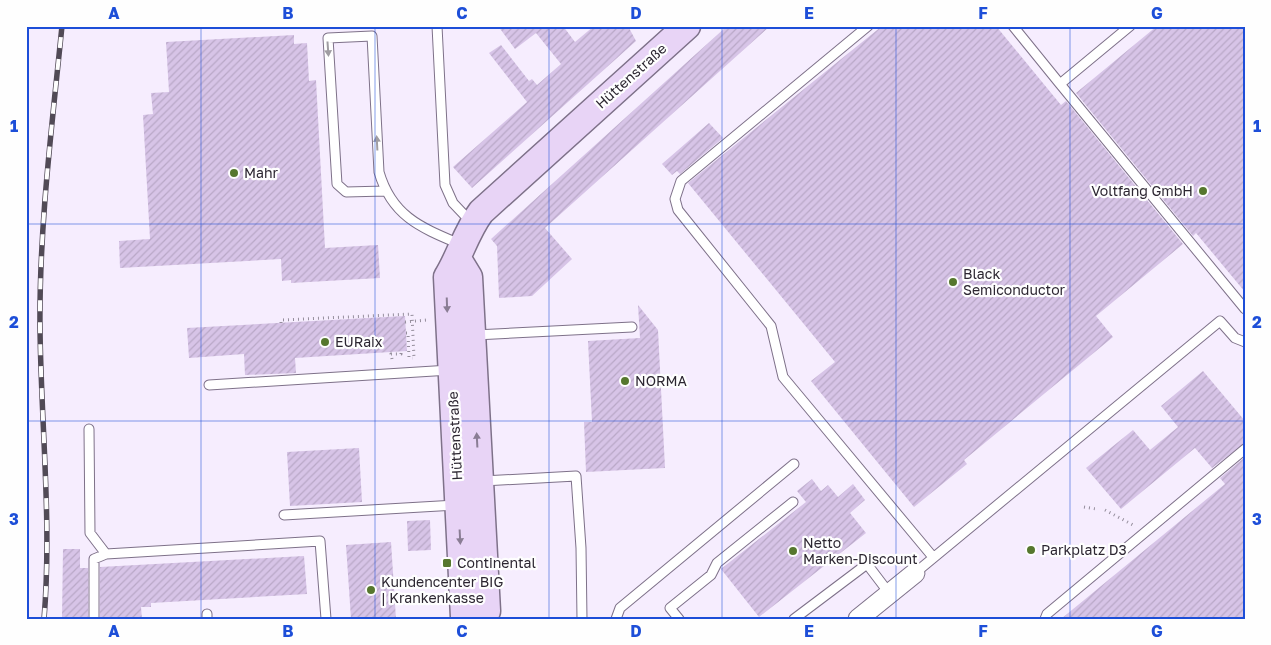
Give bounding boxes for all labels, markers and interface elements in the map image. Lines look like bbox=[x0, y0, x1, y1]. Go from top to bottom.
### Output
text: A bbox=[108, 3, 120, 23]
text: B bbox=[282, 3, 294, 23]
text: C bbox=[456, 3, 468, 23]
text: D bbox=[630, 3, 642, 23]
text: E bbox=[804, 3, 814, 23]
text: F bbox=[978, 3, 988, 23]
text: G bbox=[1151, 3, 1163, 23]
street label: Hüttenstraße bbox=[592, 39, 670, 112]
one-way arrow bbox=[325, 42, 333, 58]
text: 1 bbox=[10, 116, 18, 136]
text: 1 bbox=[1253, 116, 1261, 136]
one-way arrow bbox=[373, 135, 381, 151]
place label: Mahr bbox=[244, 164, 279, 181]
marker: Mahr bbox=[228, 167, 240, 179]
place label: Voltfang GmbH bbox=[1091, 182, 1193, 199]
marker: Voltfang GmbH bbox=[1197, 185, 1209, 197]
place label: Black Semiconductor bbox=[963, 265, 1066, 298]
marker: Black Semiconductor bbox=[947, 276, 959, 288]
one-way arrow bbox=[444, 297, 452, 313]
text: 2 bbox=[9, 312, 19, 332]
text: 2 bbox=[1252, 312, 1262, 332]
place label: EURaix bbox=[335, 333, 383, 350]
marker: EURaix bbox=[319, 336, 331, 348]
place label: NORMA bbox=[635, 372, 688, 389]
marker: NORMA bbox=[619, 375, 631, 387]
street label: Hüttenstraße bbox=[444, 391, 465, 481]
one-way arrow bbox=[473, 431, 481, 447]
text: 3 bbox=[9, 509, 19, 529]
text: 3 bbox=[1252, 509, 1262, 529]
one-way arrow bbox=[457, 529, 465, 545]
place label: Netto Marken-Discount bbox=[803, 534, 918, 567]
place label: Parkplatz D3 bbox=[1041, 541, 1127, 558]
marker: Parkplatz D3 bbox=[1025, 544, 1037, 556]
marker: Netto Marken-Discount bbox=[787, 545, 799, 557]
place label: Continental bbox=[457, 554, 536, 571]
marker: Continental bbox=[441, 557, 453, 569]
place label: Kundencenter BIG | Krankenkasse bbox=[381, 573, 503, 606]
marker: Kundencenter BIG | Krankenkasse bbox=[365, 584, 377, 596]
text: A bbox=[108, 621, 120, 641]
text: B bbox=[282, 621, 294, 641]
text: C bbox=[456, 621, 468, 641]
text: D bbox=[630, 621, 642, 641]
text: E bbox=[804, 621, 814, 641]
text: F bbox=[978, 621, 988, 641]
text: G bbox=[1151, 621, 1163, 641]

